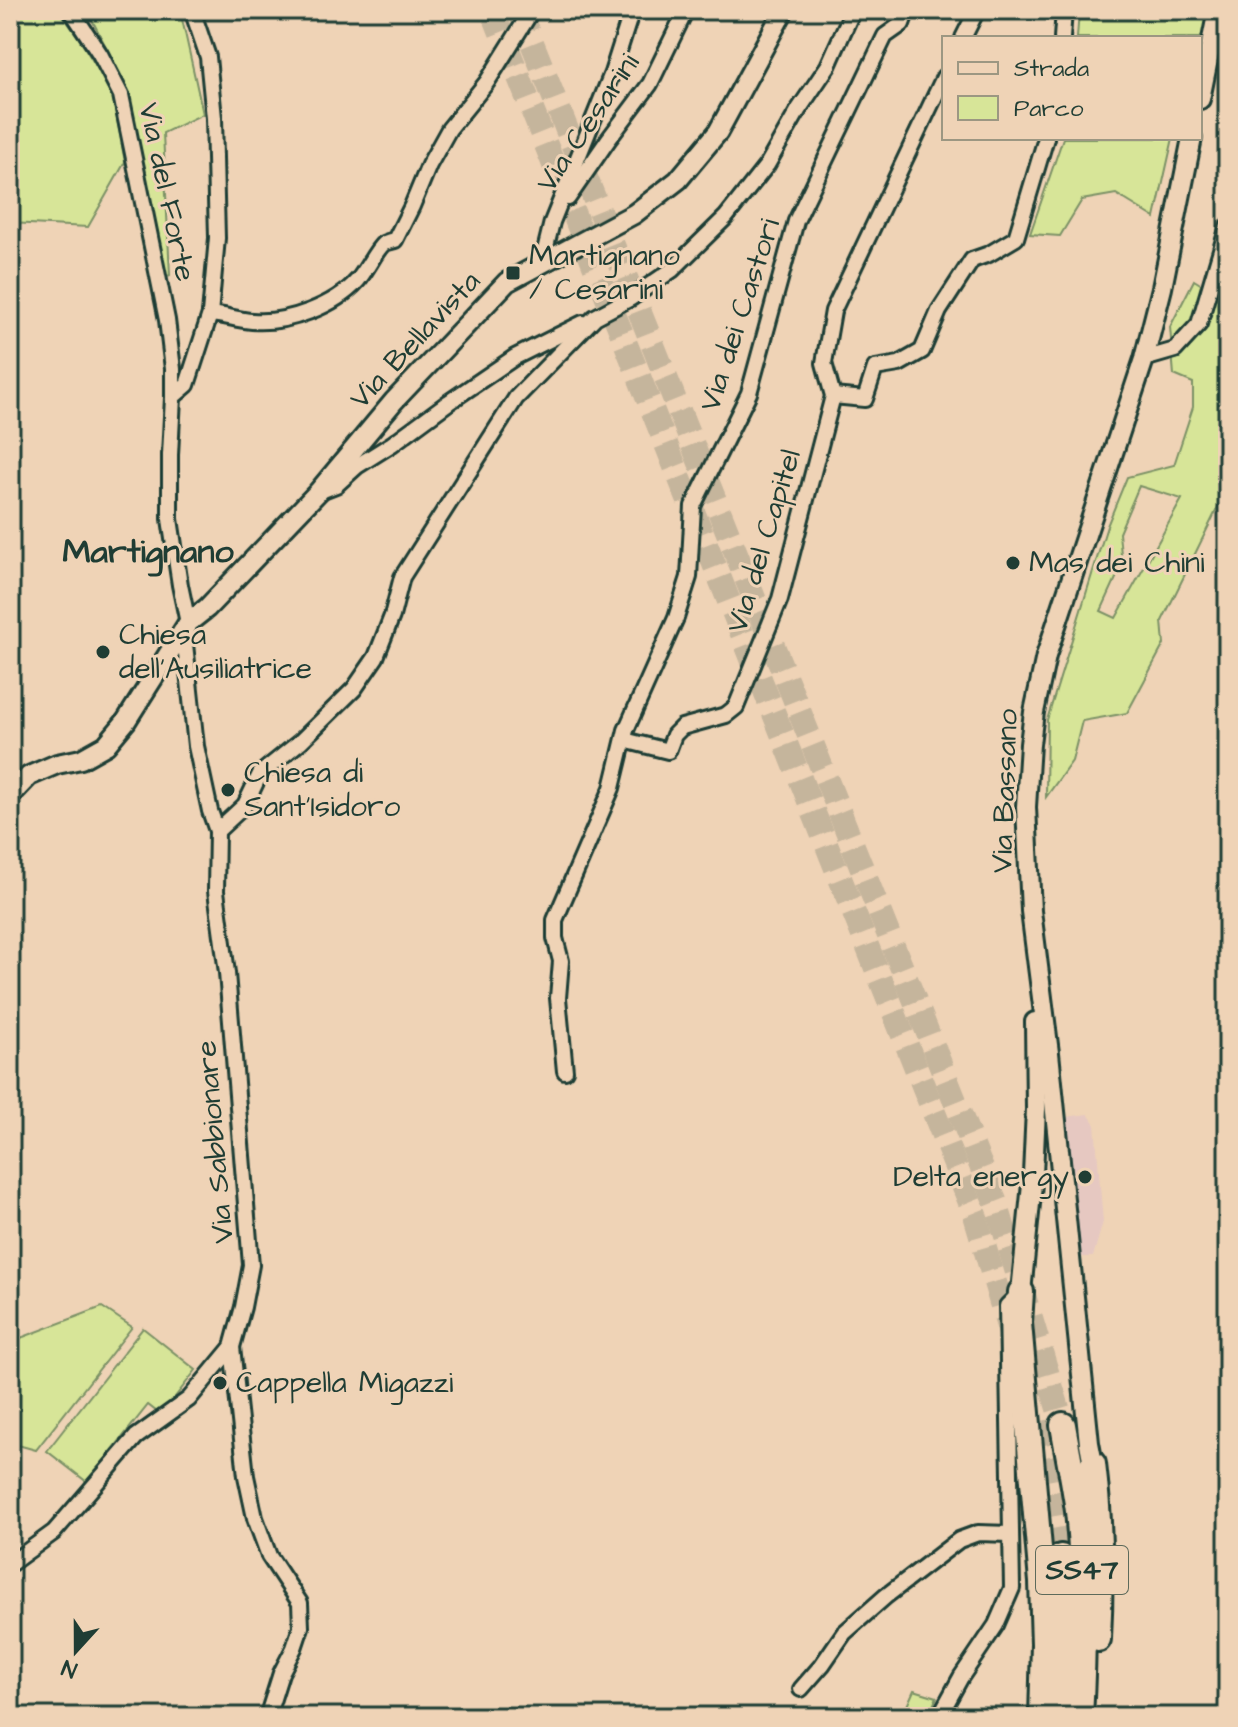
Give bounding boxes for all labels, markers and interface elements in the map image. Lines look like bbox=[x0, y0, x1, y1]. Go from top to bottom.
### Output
legend bbox=[942, 36, 1202, 140]
street label: Via Cesarini bbox=[526, 45, 650, 201]
text: Strada bbox=[1014, 52, 1089, 86]
text: Parco bbox=[1014, 92, 1084, 126]
street label: Via del Forte bbox=[128, 99, 206, 285]
street label: Via dei Castori bbox=[689, 213, 791, 417]
place label: Martignano / Cesarini bbox=[529, 235, 680, 311]
street label: Via Bellavista bbox=[340, 262, 490, 418]
marker: Martignano / Cesarini bbox=[504, 264, 522, 282]
street label: Via del Capitel bbox=[716, 444, 812, 638]
district label: Martignano bbox=[62, 528, 234, 577]
place label: Mas dei Chini bbox=[1029, 542, 1205, 584]
marker: Mas dei Chini bbox=[1004, 554, 1022, 572]
place label: Chiesa dell'Ausiliatrice bbox=[119, 614, 312, 690]
marker: Chiesa dell'Ausiliatrice bbox=[94, 643, 112, 661]
street label: Via Bassano bbox=[981, 708, 1029, 874]
place label: Chiesa di Sant'Isidoro bbox=[244, 752, 400, 828]
marker: Chiesa di Sant'Isidoro bbox=[219, 781, 237, 799]
street label: Via Sabbionare bbox=[185, 1039, 245, 1245]
place label: Delta energy bbox=[893, 1156, 1069, 1199]
marker: Delta energy bbox=[1076, 1168, 1094, 1186]
place label: Cappella Migazzi bbox=[236, 1362, 454, 1405]
marker: Cappella Migazzi bbox=[211, 1374, 229, 1392]
road number: SS47 bbox=[1036, 1546, 1128, 1594]
north arrow bbox=[36, 1611, 116, 1691]
text: N bbox=[57, 1651, 81, 1685]

